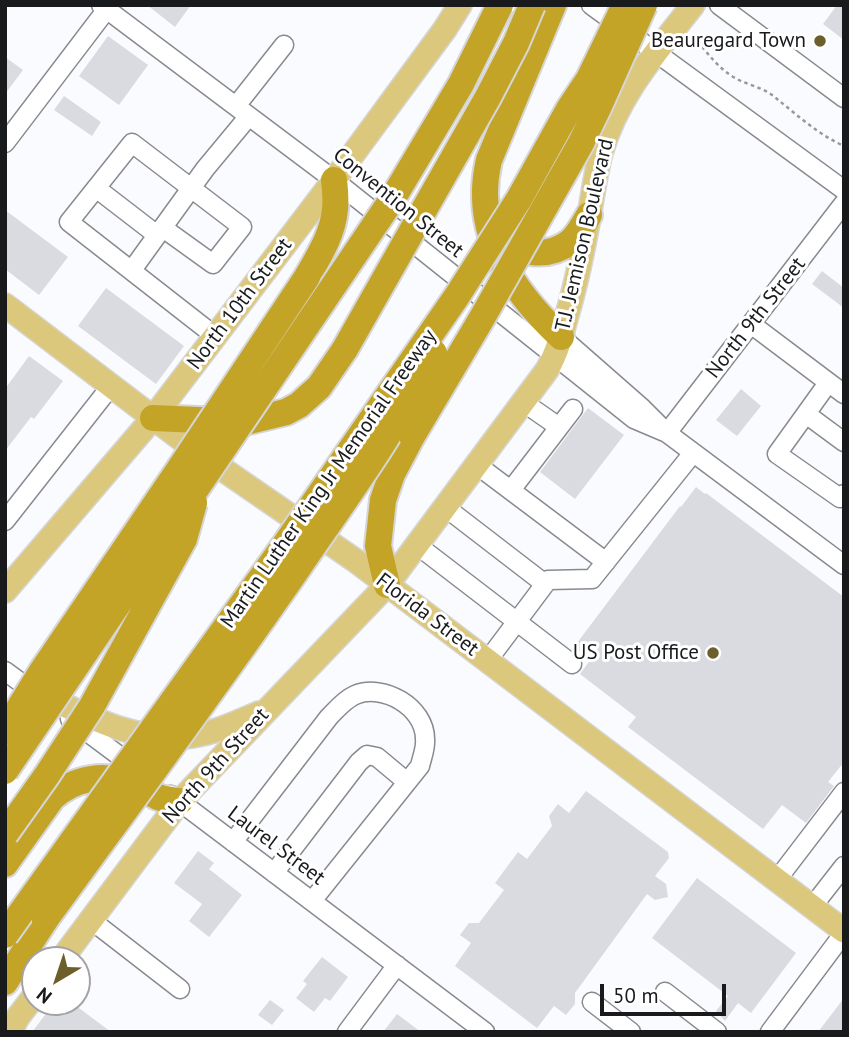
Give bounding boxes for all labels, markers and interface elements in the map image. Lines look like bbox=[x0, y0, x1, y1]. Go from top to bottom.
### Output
place label: Beauregard Town bbox=[651, 28, 806, 54]
marker: Beauregard Town bbox=[812, 33, 828, 49]
street label: T.J. Jemison Boulevard bbox=[551, 136, 619, 334]
street label: Convention Street bbox=[328, 143, 468, 263]
street label: North 10th Street bbox=[182, 233, 298, 375]
street label: North 9th Street bbox=[701, 252, 811, 384]
street label: Martin Luther King Jr Memorial Freeway bbox=[216, 325, 442, 633]
street label: Florida Street bbox=[371, 568, 483, 662]
place label: US Post Office bbox=[573, 640, 699, 666]
marker: US Post Office bbox=[705, 645, 721, 661]
street label: North 9th Street bbox=[158, 703, 274, 829]
street label: Laurel Street bbox=[222, 801, 330, 891]
north arrow bbox=[21, 946, 91, 1016]
scale bar bbox=[604, 970, 730, 1014]
text: 50 m bbox=[613, 982, 659, 1009]
text: N bbox=[32, 983, 56, 1009]

